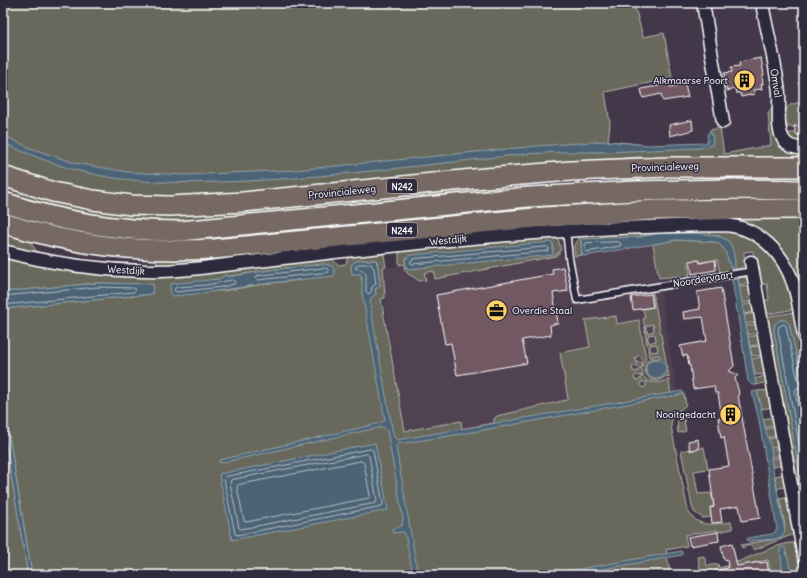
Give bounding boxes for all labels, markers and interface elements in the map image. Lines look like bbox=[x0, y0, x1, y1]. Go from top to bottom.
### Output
building icon: Alkmaarse Poort bbox=[731, 67, 757, 93]
street label: Omval bbox=[767, 68, 785, 98]
place label: Alkmaarse Poort bbox=[653, 74, 729, 87]
street label: Provincialeweg bbox=[631, 159, 699, 175]
road number: N242 bbox=[387, 179, 417, 193]
street label: Provincialeweg bbox=[308, 182, 376, 202]
road number: N244 bbox=[387, 223, 417, 237]
street label: Westdijk bbox=[429, 232, 467, 248]
street label: Westdijk bbox=[107, 263, 145, 277]
street label: Noordervaart bbox=[672, 268, 735, 290]
office icon: Overdie Staal bbox=[484, 297, 510, 323]
place label: Overdie Staal bbox=[512, 304, 572, 317]
building icon: Nooitgedacht bbox=[718, 401, 744, 427]
place label: Nooitgedacht bbox=[656, 408, 717, 421]

